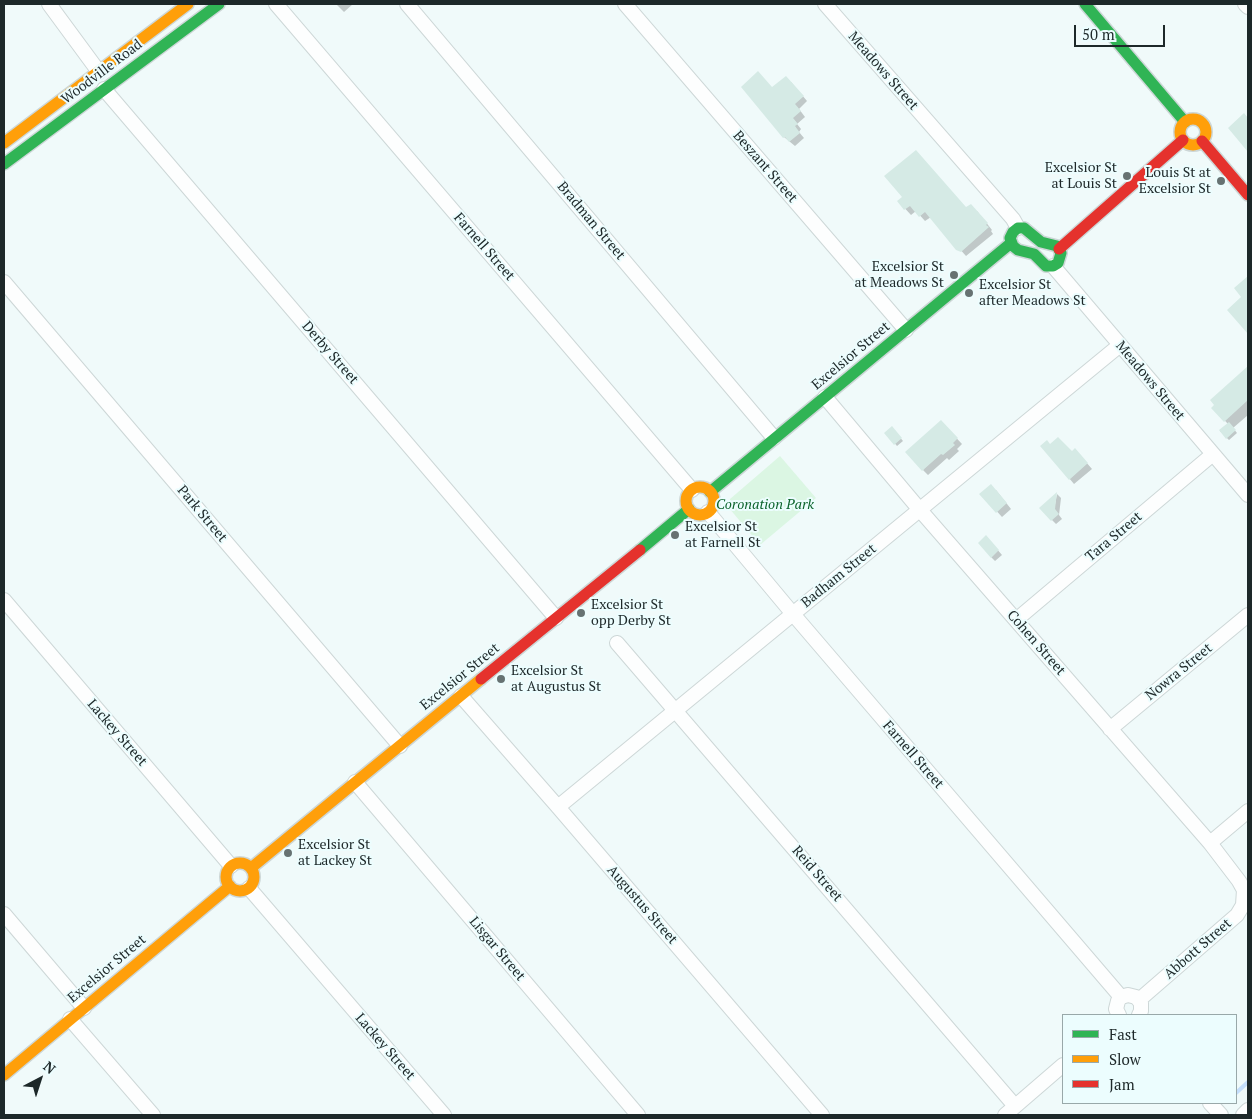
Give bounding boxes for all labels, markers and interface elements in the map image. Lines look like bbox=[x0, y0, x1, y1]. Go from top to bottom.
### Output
scale bar bbox=[1077, 15, 1168, 47]
text: 50 m bbox=[1082, 24, 1115, 44]
street label: Meadows Street bbox=[844, 28, 922, 114]
street label: Woodville Road bbox=[58, 36, 146, 108]
street label: Beszant Street bbox=[729, 128, 801, 206]
place label: Excelsior St at Louis St bbox=[1045, 160, 1117, 192]
place label: Louis St at Excelsior St bbox=[1139, 165, 1211, 198]
marker: Excelsior St at Louis St bbox=[1121, 170, 1133, 182]
marker: Louis St at Excelsior St bbox=[1215, 175, 1227, 187]
street label: Bradman Street bbox=[553, 178, 629, 264]
street label: Farnell Street bbox=[450, 210, 518, 284]
place label: Excelsior St at Meadows St bbox=[854, 259, 944, 292]
marker: Excelsior St at Meadows St bbox=[948, 269, 960, 281]
place label: Excelsior St after Meadows St bbox=[979, 277, 1086, 310]
marker: Excelsior St after Meadows St bbox=[963, 287, 975, 299]
street label: Derby Street bbox=[298, 318, 362, 388]
street label: Excelsior Street bbox=[808, 318, 894, 394]
street label: Meadows Street bbox=[1112, 338, 1188, 424]
street label: Park Street bbox=[173, 482, 231, 546]
park label: Coronation Park bbox=[716, 497, 814, 513]
street label: Tara Street bbox=[1082, 509, 1146, 565]
place label: Excelsior St at Farnell St bbox=[685, 519, 761, 552]
marker: Excelsior St at Farnell St bbox=[669, 529, 681, 541]
street label: Badham Street bbox=[798, 541, 880, 611]
place label: Excelsior St opp Derby St bbox=[591, 597, 671, 630]
marker: Excelsior St opp Derby St bbox=[575, 607, 587, 619]
street label: Cohen Street bbox=[1003, 607, 1069, 679]
street label: Excelsior Street bbox=[417, 640, 503, 714]
street label: Nowra Street bbox=[1142, 640, 1216, 704]
place label: Excelsior St at Augustus St bbox=[511, 663, 601, 696]
marker: Excelsior St at Augustus St bbox=[495, 673, 507, 685]
street label: Lackey Street bbox=[83, 696, 151, 770]
street label: Farnell Street bbox=[879, 718, 947, 792]
place label: Excelsior St at Lackey St bbox=[298, 837, 372, 870]
street label: Reid Street bbox=[788, 843, 846, 905]
marker: Excelsior St at Lackey St bbox=[282, 847, 294, 859]
street label: Augustus Street bbox=[603, 862, 681, 948]
street label: Lisgar Street bbox=[465, 914, 529, 984]
street label: Abbott Street bbox=[1161, 915, 1235, 983]
street label: Excelsior Street bbox=[64, 931, 150, 1007]
street label: Lackey Street bbox=[351, 1010, 419, 1084]
legend bbox=[1062, 1014, 1237, 1104]
text: Fast bbox=[1109, 1024, 1137, 1044]
text: Slow bbox=[1109, 1049, 1141, 1069]
north arrow bbox=[15, 1054, 65, 1104]
text: N bbox=[40, 1056, 60, 1078]
text: Jam bbox=[1109, 1074, 1135, 1094]

